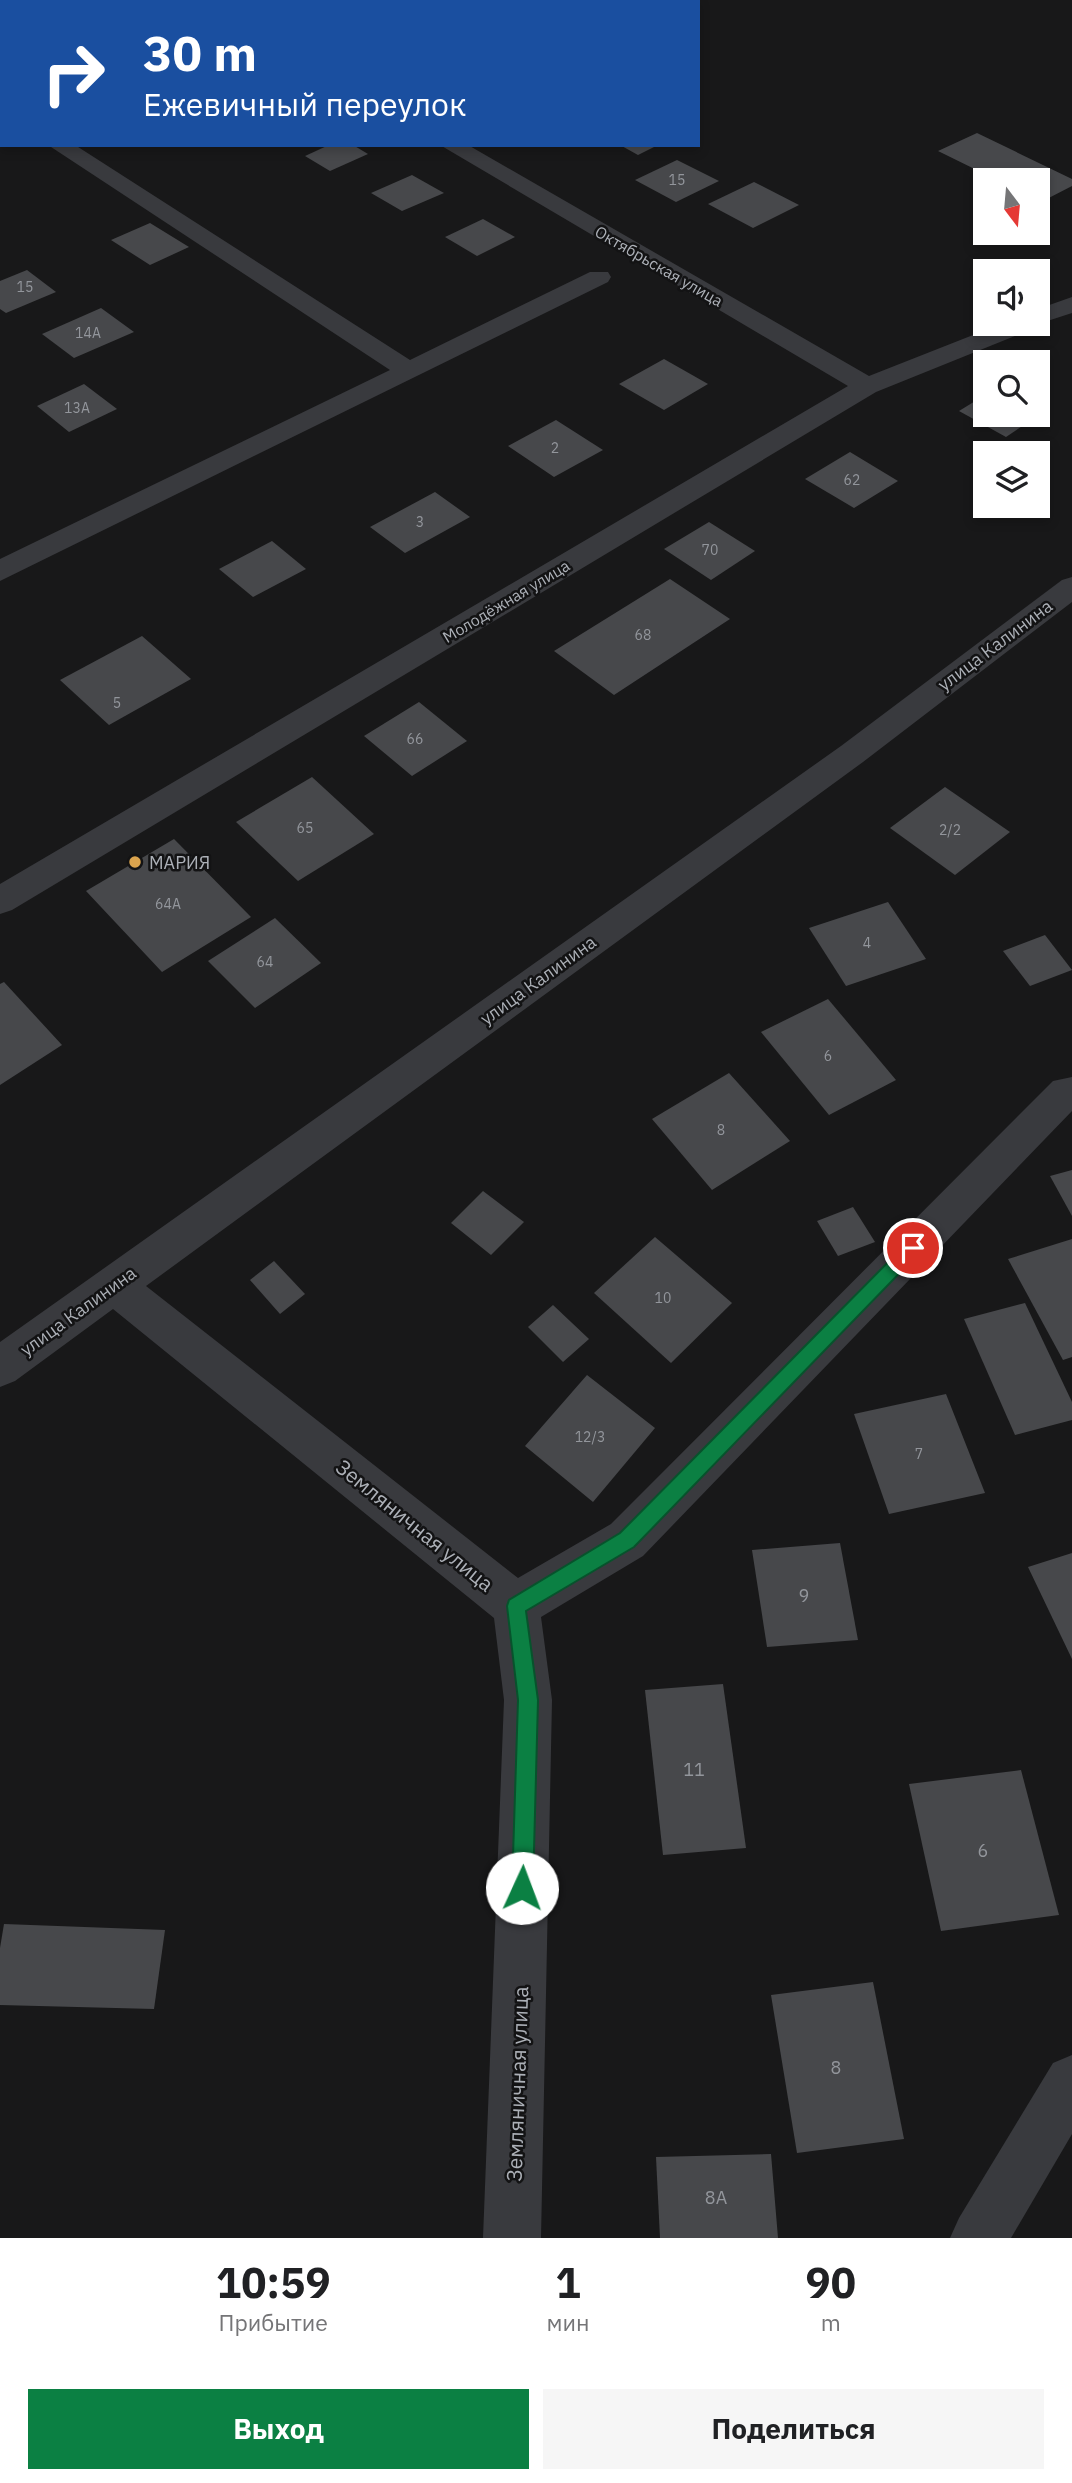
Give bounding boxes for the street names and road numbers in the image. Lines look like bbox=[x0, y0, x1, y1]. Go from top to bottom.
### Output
street label: Октябрьская улица bbox=[591, 221, 727, 311]
street label: Молодёжная улица bbox=[439, 555, 574, 647]
street label: улица Калинина bbox=[933, 594, 1057, 696]
street label: улица Калинина bbox=[475, 930, 601, 1030]
street label: улица Калинина bbox=[15, 1261, 141, 1361]
street label: Земляничная улица bbox=[330, 1453, 500, 1597]
street label: Земляничная улица bbox=[500, 1986, 534, 2182]

